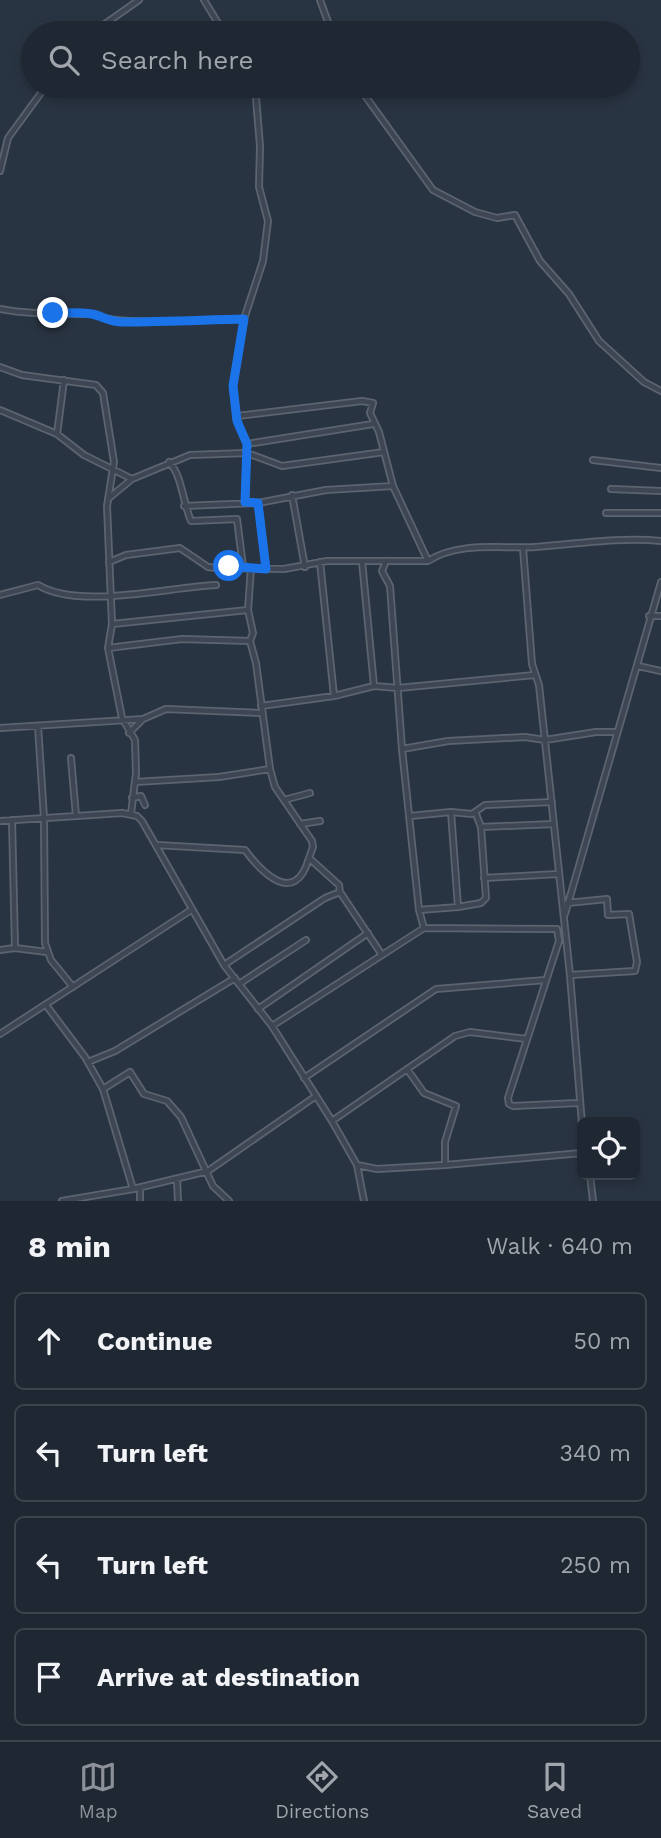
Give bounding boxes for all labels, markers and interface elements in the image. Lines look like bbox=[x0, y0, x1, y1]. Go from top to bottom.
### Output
search box bbox=[21, 21, 640, 98]
icon: search bbox=[45, 41, 83, 79]
text: Search here bbox=[101, 45, 253, 75]
route end bbox=[37, 297, 68, 328]
route start bbox=[213, 550, 244, 581]
map controls bbox=[577, 1117, 640, 1180]
button: locate bbox=[577, 1117, 640, 1180]
text: 8 min bbox=[28, 1229, 111, 1264]
text: Walk · 640 m bbox=[486, 1233, 633, 1260]
icon: ahead bbox=[30, 1322, 68, 1360]
text: Continue bbox=[97, 1326, 213, 1356]
text: 50 m bbox=[574, 1328, 631, 1355]
icon: left bbox=[30, 1434, 68, 1472]
text: Turn left bbox=[97, 1438, 208, 1468]
text: 340 m bbox=[559, 1440, 631, 1467]
icon: left bbox=[30, 1546, 68, 1584]
text: Turn left bbox=[97, 1550, 208, 1580]
text: 250 m bbox=[560, 1552, 631, 1579]
icon: arrive bbox=[30, 1658, 68, 1696]
text: Arrive at destination bbox=[97, 1662, 360, 1692]
tab: Map bbox=[79, 1758, 118, 1823]
tab: Directions bbox=[275, 1758, 369, 1823]
tab: Saved bbox=[527, 1758, 582, 1823]

